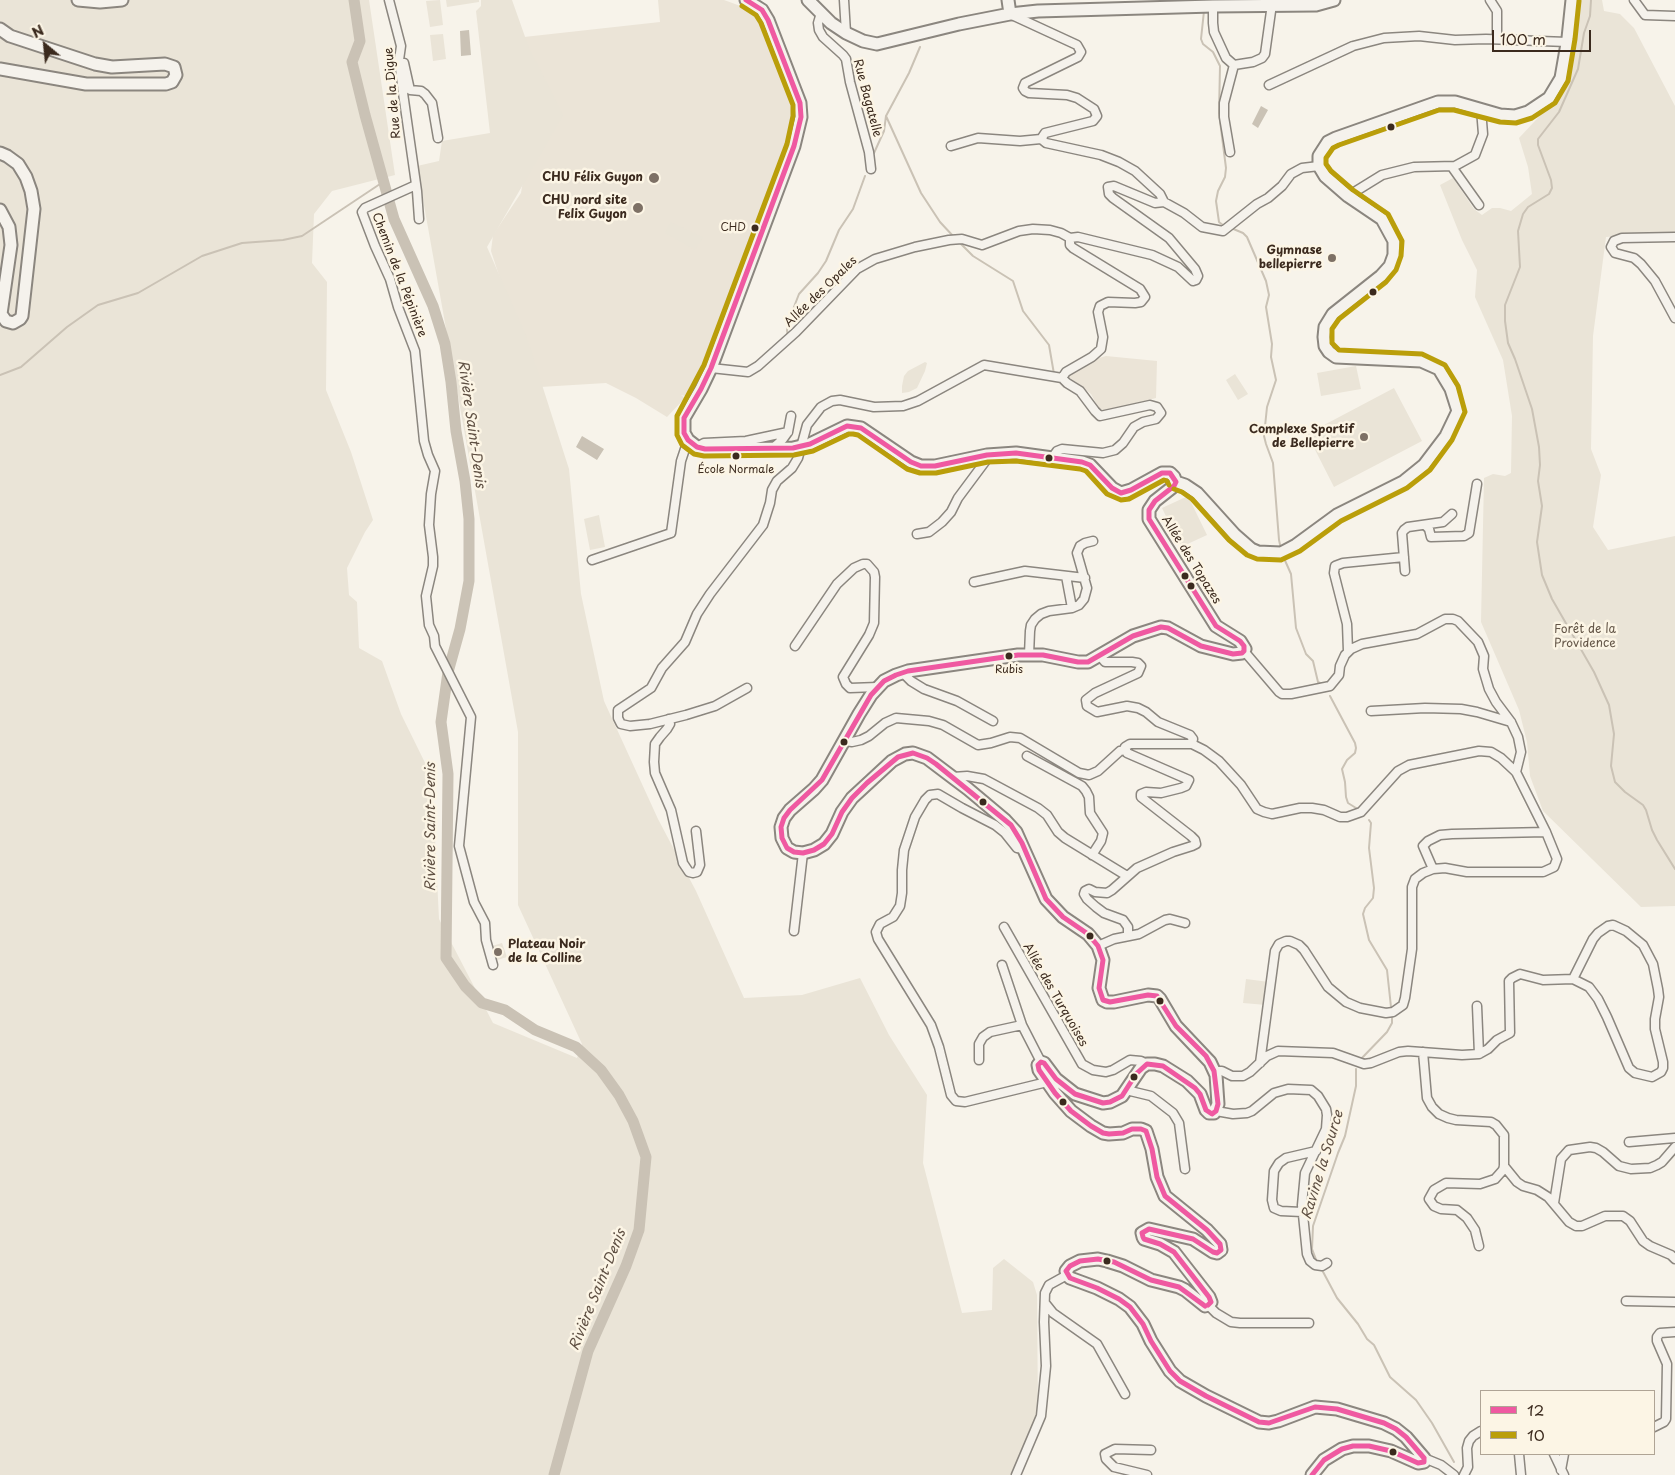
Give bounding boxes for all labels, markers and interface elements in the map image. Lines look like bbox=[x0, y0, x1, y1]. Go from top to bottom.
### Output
text: N bbox=[28, 19, 48, 43]
north arrow bbox=[20, 20, 70, 70]
scale bar bbox=[1495, 20, 1594, 52]
text: 100 m bbox=[1500, 27, 1546, 50]
street label: Rue de la Digue bbox=[382, 47, 404, 139]
street label: Rue Bagatelle bbox=[850, 57, 884, 139]
unlabelled marker bbox=[1386, 122, 1396, 132]
place label: CHU Félix Guyon bbox=[542, 171, 643, 185]
marker: CHU Félix Guyon bbox=[647, 171, 661, 185]
place label: CHU nord site Felix Guyon bbox=[542, 194, 627, 222]
marker: CHU nord site Felix Guyon bbox=[631, 201, 645, 215]
street label: Chemin de la Pépinière bbox=[369, 211, 429, 339]
place label: CHD bbox=[720, 221, 746, 235]
marker: CHD bbox=[750, 223, 760, 233]
place label: Gymnase bellepierre bbox=[1259, 244, 1322, 272]
marker: Gymnase bellepierre bbox=[1326, 252, 1338, 264]
street label: Allée des Opales bbox=[782, 254, 860, 330]
unlabelled marker bbox=[1368, 287, 1378, 297]
water label: Rivière Saint-Denis bbox=[454, 359, 488, 489]
place label: Complexe Sportif de Bellepierre bbox=[1249, 423, 1354, 451]
marker: Complexe Sportif de Bellepierre bbox=[1358, 431, 1370, 443]
marker: École Normale bbox=[731, 451, 741, 461]
unlabelled marker bbox=[1044, 453, 1054, 463]
place label: École Normale bbox=[698, 463, 774, 477]
street label: Allée des Topazes bbox=[1158, 513, 1224, 607]
unlabelled marker bbox=[1180, 571, 1190, 581]
unlabelled marker bbox=[1186, 581, 1196, 591]
park label: Forêt de la Providence bbox=[1554, 623, 1616, 651]
marker: Rubis bbox=[1004, 651, 1014, 661]
place label: Rubis bbox=[995, 663, 1023, 677]
unlabelled marker bbox=[839, 737, 849, 747]
water label: Rivière Saint-Denis bbox=[423, 763, 439, 891]
unlabelled marker bbox=[978, 797, 988, 807]
unlabelled marker bbox=[1085, 931, 1095, 941]
place label: Plateau Noir de la Colline bbox=[508, 938, 585, 966]
street label: Allée des Turquoises bbox=[1020, 941, 1090, 1049]
marker: Plateau Noir de la Colline bbox=[492, 946, 504, 958]
unlabelled marker bbox=[1155, 996, 1165, 1006]
unlabelled marker bbox=[1129, 1072, 1139, 1082]
unlabelled marker bbox=[1058, 1097, 1068, 1107]
water label: Ravine la Source bbox=[1298, 1108, 1348, 1222]
water label: Rivière Saint-Denis bbox=[566, 1227, 630, 1353]
unlabelled marker bbox=[1102, 1256, 1112, 1266]
legend bbox=[1480, 1390, 1655, 1455]
text: 12 bbox=[1527, 1398, 1544, 1421]
text: 10 bbox=[1527, 1423, 1545, 1446]
unlabelled marker bbox=[1388, 1447, 1398, 1457]

